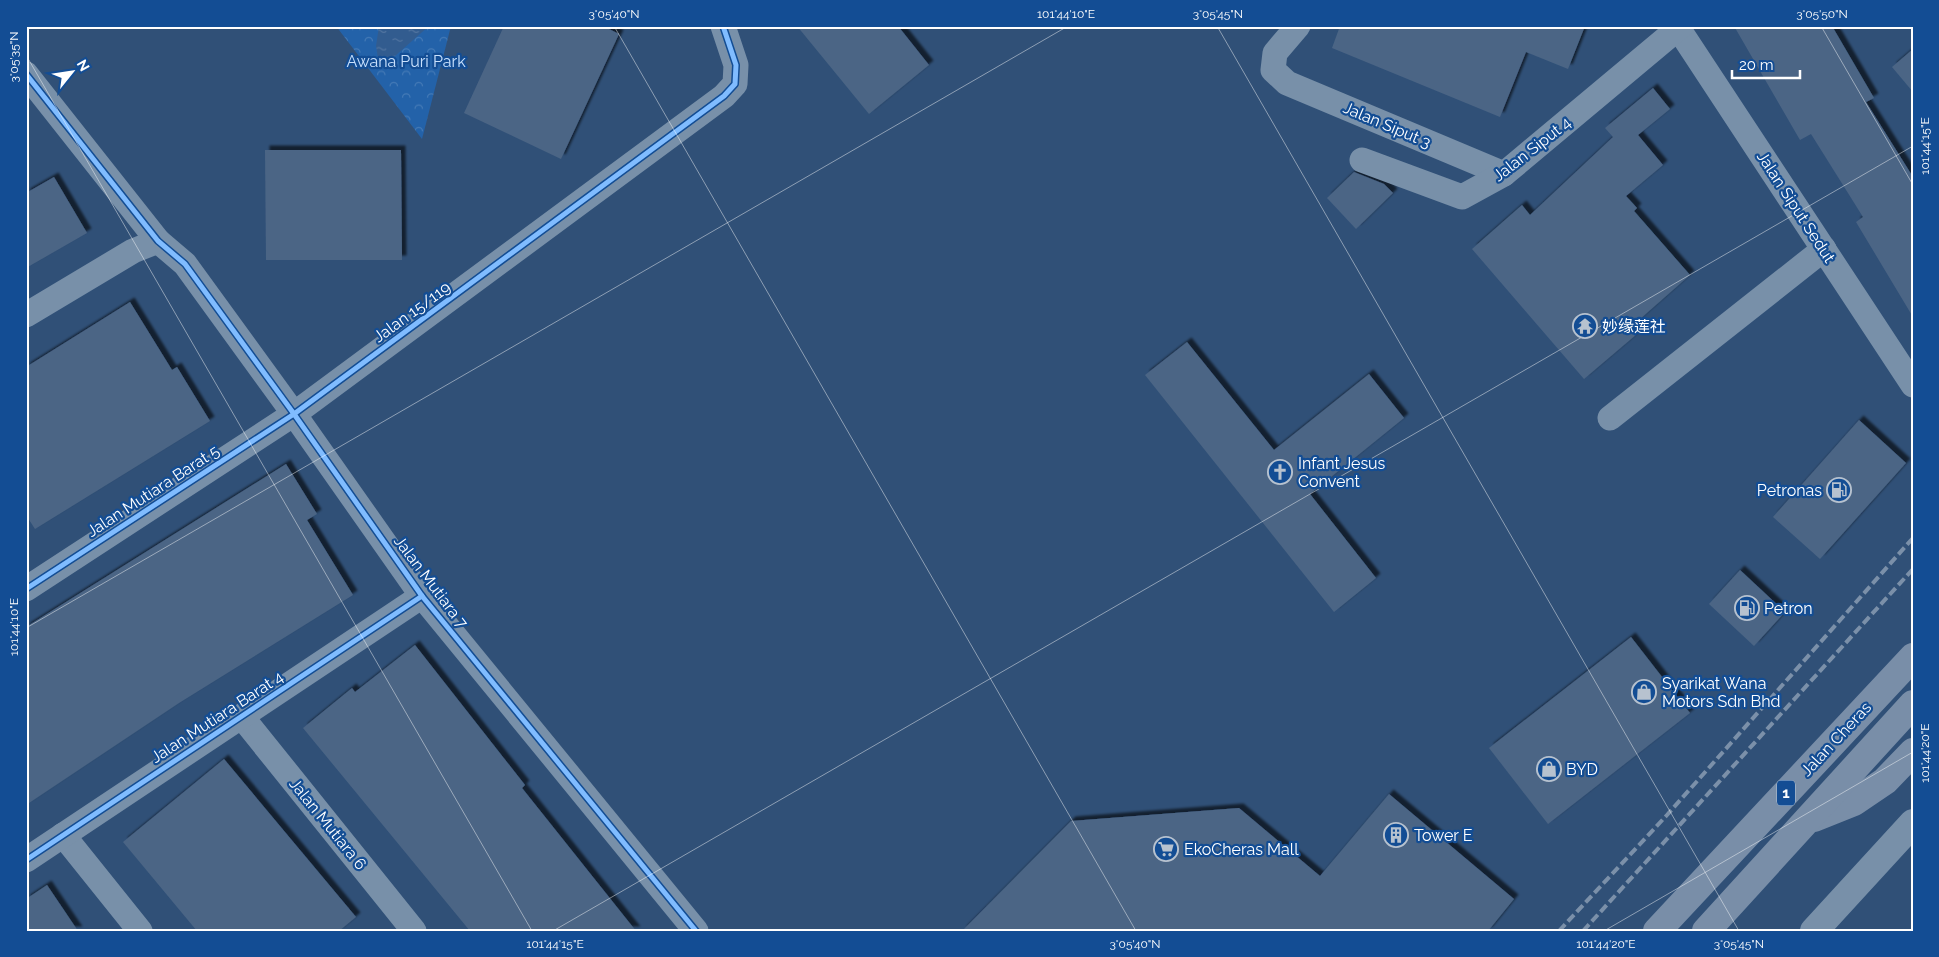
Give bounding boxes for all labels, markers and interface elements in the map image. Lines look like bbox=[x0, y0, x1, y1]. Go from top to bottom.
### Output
text: 3°05'40"N bbox=[588, 7, 640, 21]
text: 101°44'10"E bbox=[1037, 7, 1095, 21]
text: 3°05'45"N bbox=[1193, 7, 1243, 21]
text: 3°05'50"N bbox=[1796, 7, 1848, 21]
text: 3°05'35"N bbox=[7, 32, 21, 82]
north arrow bbox=[48, 48, 98, 98]
scale bar bbox=[1732, 48, 1799, 80]
park label: Awana Puri Park bbox=[346, 52, 466, 71]
text: 20 m bbox=[1739, 56, 1774, 74]
text: N bbox=[74, 57, 93, 74]
street label: Jalan Siput 3 bbox=[1340, 98, 1434, 152]
street label: Jalan Siput 4 bbox=[1489, 113, 1575, 185]
text: 101°44'15"E bbox=[1918, 117, 1932, 175]
street label: Jalan Siput Sedut bbox=[1753, 148, 1839, 267]
street label: Jalan 15/119 bbox=[370, 278, 454, 346]
temple icon: 妙缘莲社 bbox=[1572, 313, 1598, 339]
place label: 妙缘莲社 bbox=[1602, 317, 1666, 336]
street label: Jalan Mutiara Barat 5 bbox=[83, 441, 223, 541]
place label: Infant Jesus Convent bbox=[1298, 454, 1386, 491]
church icon: Infant Jesus Convent bbox=[1267, 459, 1293, 485]
fuel station icon: Petronas bbox=[1826, 477, 1852, 503]
place label: Petronas bbox=[1757, 481, 1822, 500]
street label: Jalan Mutiara 7 bbox=[390, 532, 472, 632]
fuel station icon: Petron bbox=[1734, 595, 1760, 621]
text: 101°44'10"E bbox=[7, 598, 21, 656]
place label: Petron bbox=[1764, 599, 1813, 618]
street label: Jalan Mutiara Barat 4 bbox=[147, 667, 287, 767]
place label: Syarikat Wana Motors Sdn Bhd bbox=[1662, 674, 1781, 711]
shop icon: Syarikat Wana Motors Sdn Bhd bbox=[1631, 679, 1657, 705]
street label: Jalan Cheras bbox=[1797, 698, 1875, 780]
text: 101°44'20"E bbox=[1918, 723, 1932, 783]
shop icon: BYD bbox=[1536, 756, 1562, 782]
place label: BYD bbox=[1566, 760, 1598, 779]
street label: Jalan Mutiara 6 bbox=[285, 775, 371, 873]
road number: 1 bbox=[1777, 780, 1795, 806]
building icon: Tower E bbox=[1383, 822, 1409, 848]
place label: Tower E bbox=[1414, 826, 1473, 845]
supermarket icon: EkoCheras Mall bbox=[1153, 836, 1179, 862]
place label: EkoCheras Mall bbox=[1184, 840, 1299, 859]
text: 101°44'15"E bbox=[526, 937, 584, 951]
text: 3°05'40"N bbox=[1109, 937, 1161, 951]
text: 101°44'20"E bbox=[1576, 937, 1636, 951]
text: 3°05'45"N bbox=[1714, 937, 1764, 951]

